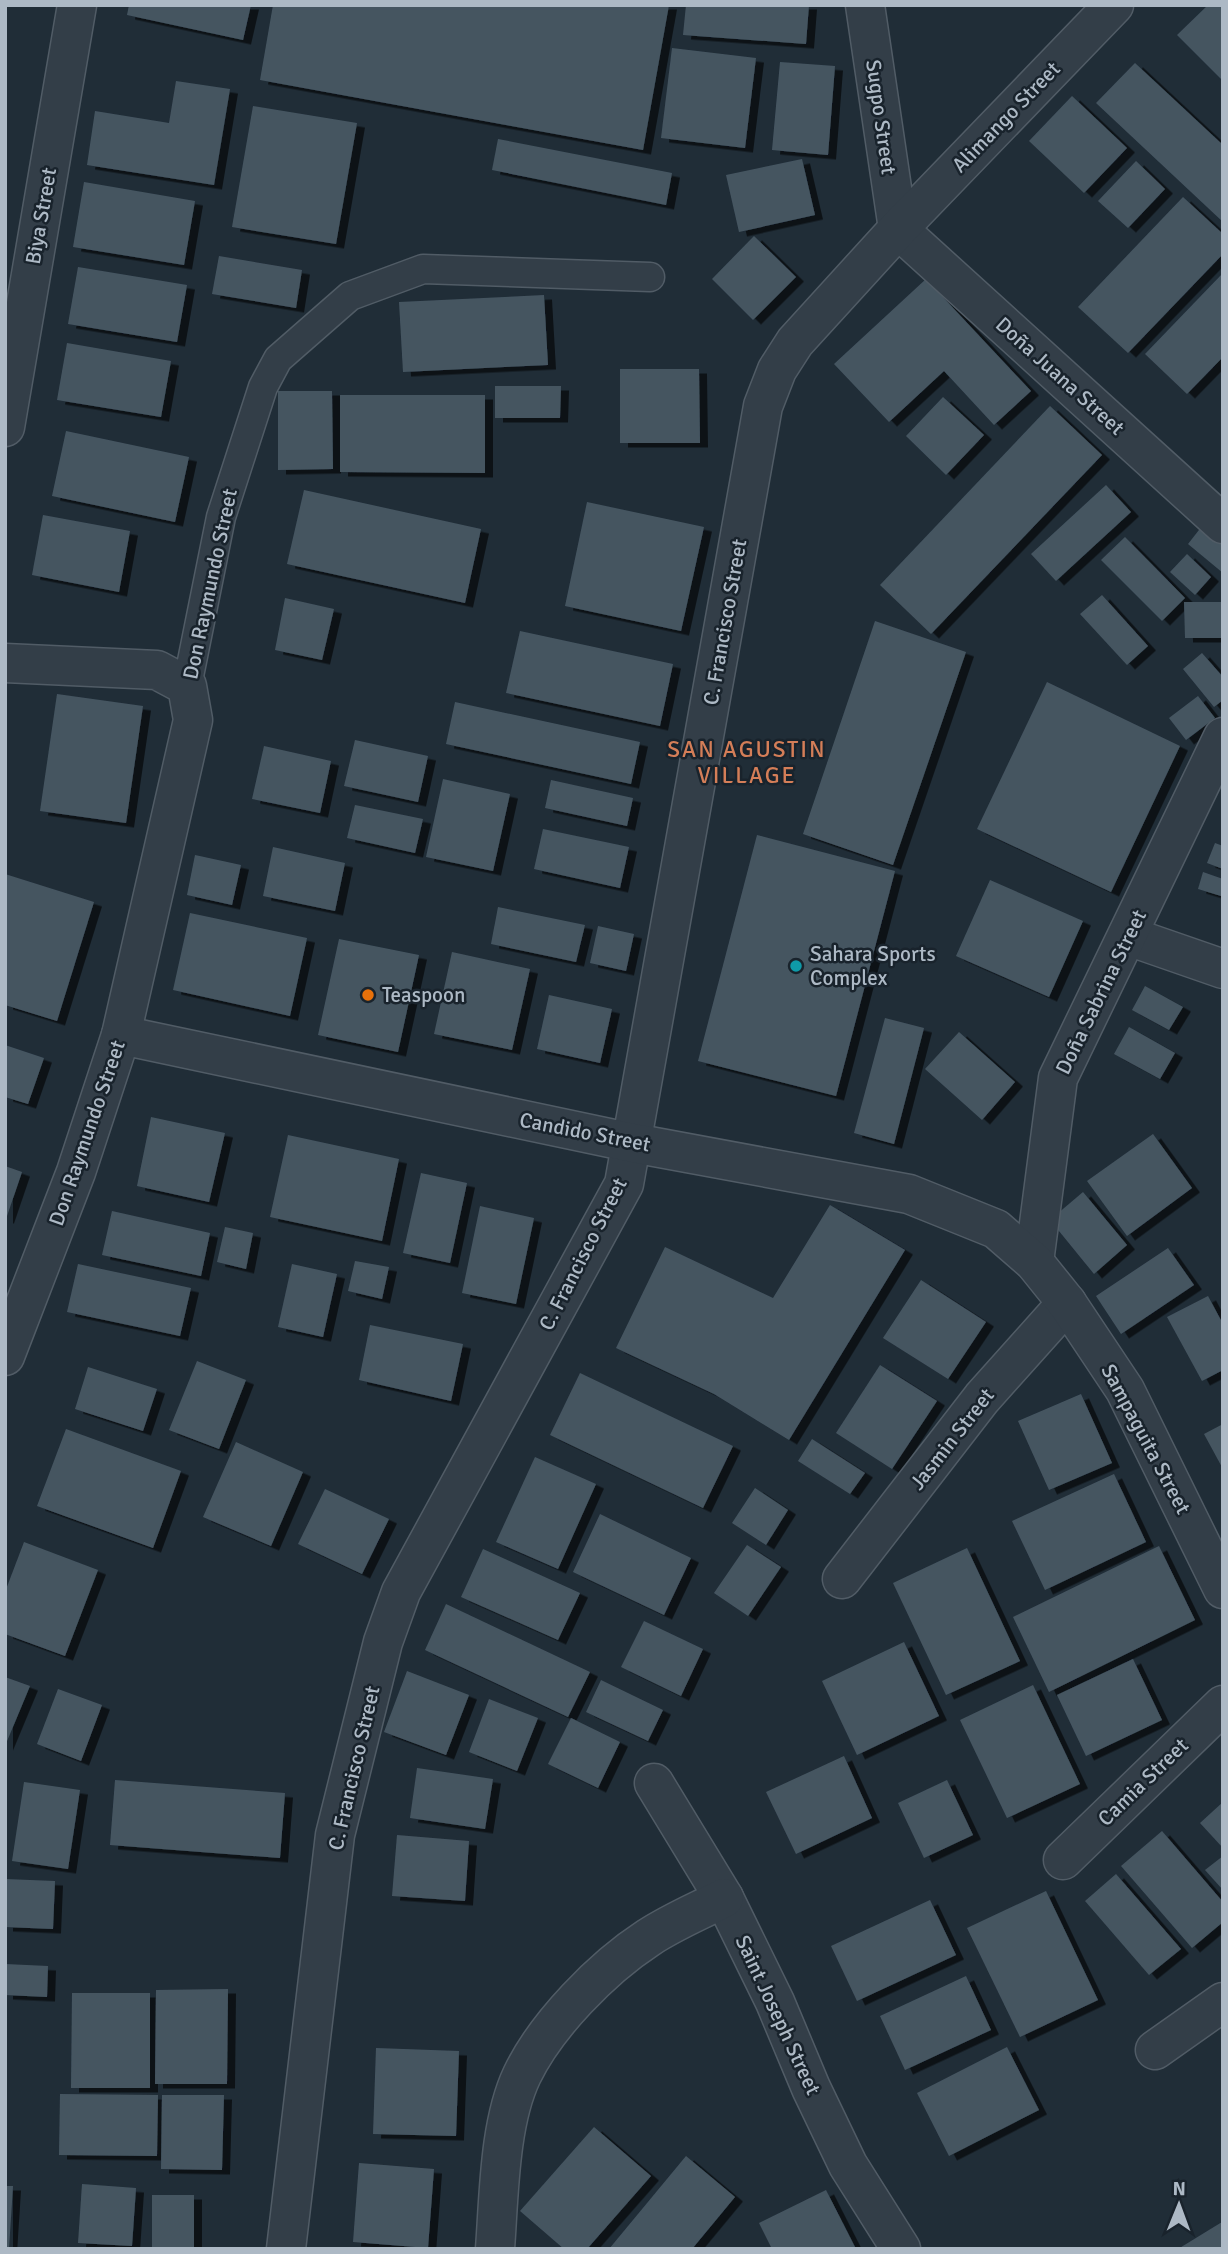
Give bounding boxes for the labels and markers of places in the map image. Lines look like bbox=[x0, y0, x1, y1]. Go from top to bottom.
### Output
place label: Sahara Sports Complex bbox=[810, 941, 936, 991]
marker: Sahara Sports Complex bbox=[788, 958, 804, 974]
place label: Teaspoon bbox=[382, 982, 465, 1008]
marker: Teaspoon bbox=[360, 987, 376, 1003]

